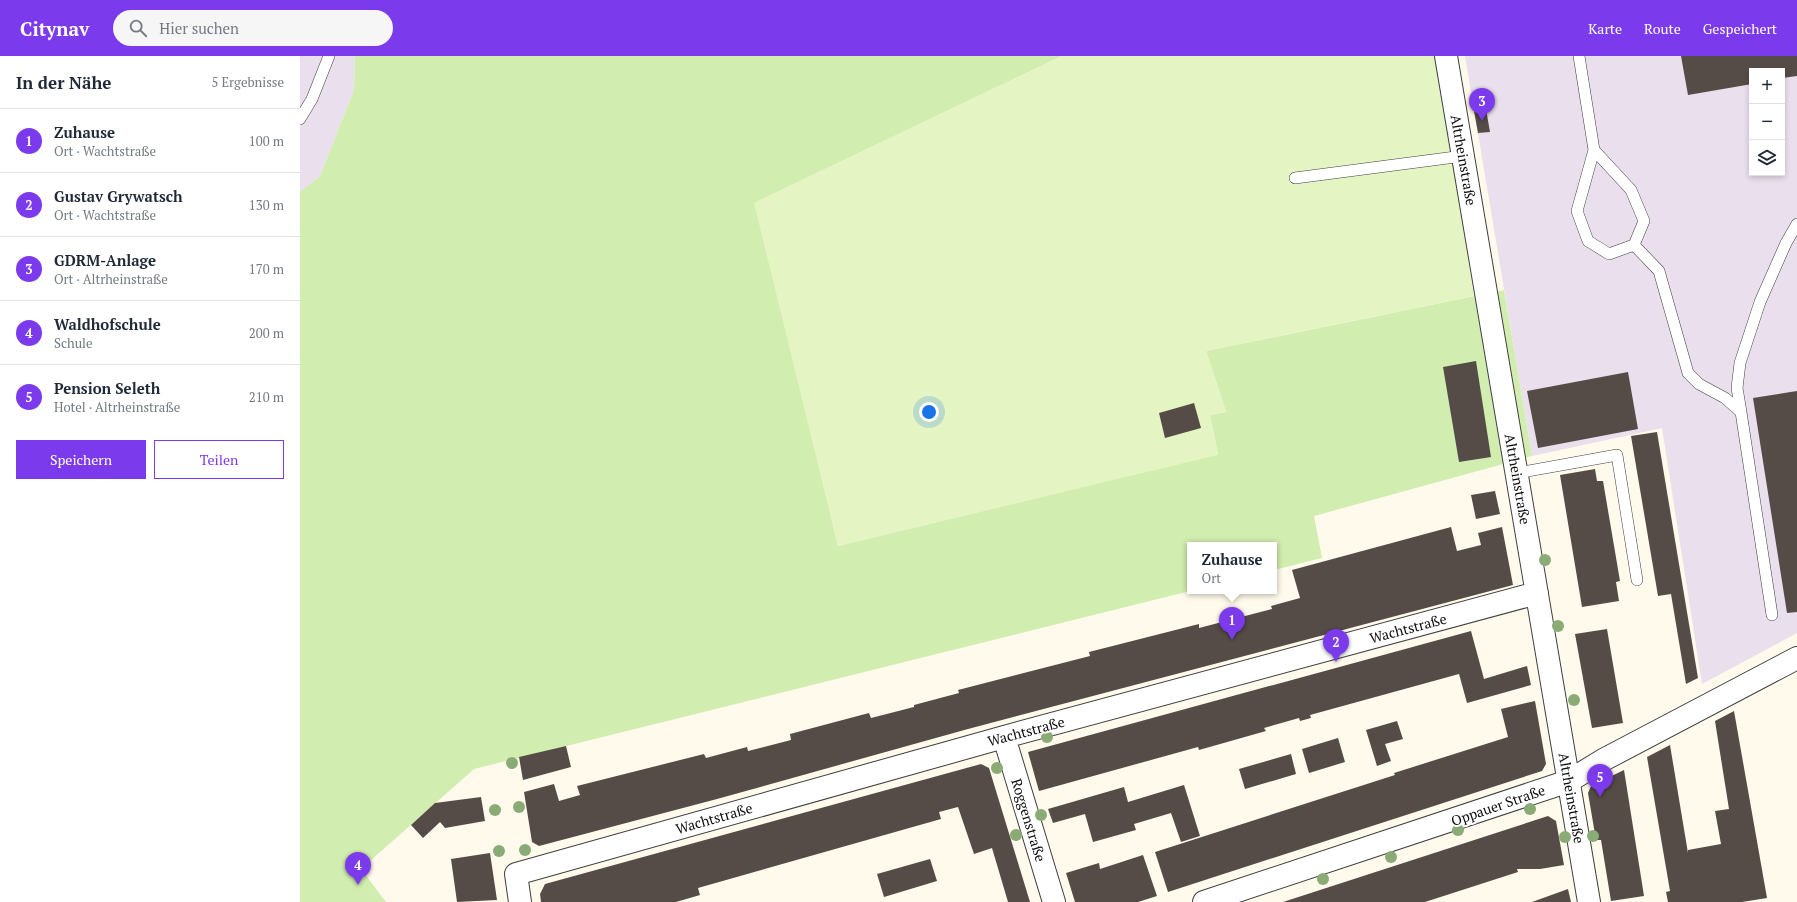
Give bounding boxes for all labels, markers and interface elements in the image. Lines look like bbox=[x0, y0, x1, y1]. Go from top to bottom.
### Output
search box bbox=[113, 10, 393, 46]
text: Citynav bbox=[20, 16, 89, 41]
icon: search bbox=[127, 17, 149, 39]
text: Hier suchen bbox=[159, 18, 239, 38]
text: Karte bbox=[1588, 19, 1622, 38]
text: Route bbox=[1644, 19, 1681, 38]
text: Gespeichert bbox=[1703, 19, 1777, 38]
map controls bbox=[1749, 68, 1785, 176]
button: + bbox=[1749, 68, 1785, 104]
text: In der Nähe bbox=[16, 71, 111, 94]
text: 5 Ergebnisse bbox=[211, 73, 284, 91]
pin: 3 bbox=[1469, 88, 1495, 121]
button: − bbox=[1749, 104, 1785, 140]
street label: Altrheinstraße bbox=[1447, 113, 1481, 207]
text: Zuhause bbox=[54, 122, 115, 142]
text: 1 bbox=[25, 132, 33, 150]
text: 100 m bbox=[249, 132, 284, 150]
button: layers bbox=[1749, 140, 1785, 176]
text: Ort · Wachtstraße bbox=[54, 142, 156, 160]
text: Gustav Grywatsch bbox=[54, 186, 183, 206]
text: 2 bbox=[25, 196, 33, 214]
text: 130 m bbox=[249, 196, 284, 214]
text: Ort · Wachtstraße bbox=[54, 206, 156, 224]
text: GDRM-Anlage bbox=[54, 250, 156, 270]
text: 3 bbox=[25, 260, 33, 278]
text: 170 m bbox=[249, 260, 284, 278]
text: Ort · Altrheinstraße bbox=[54, 270, 168, 288]
text: Waldhofschule bbox=[54, 314, 161, 334]
text: 4 bbox=[25, 324, 33, 342]
text: 200 m bbox=[249, 324, 284, 342]
text: Schule bbox=[54, 334, 93, 352]
text: Pension Seleth bbox=[54, 378, 160, 398]
text: 5 bbox=[25, 388, 33, 406]
text: 210 m bbox=[249, 388, 284, 406]
text: Hotel · Altrheinstraße bbox=[54, 398, 180, 416]
your location bbox=[919, 402, 939, 422]
street label: Altrheinstraße bbox=[1501, 432, 1535, 526]
button: Speichern bbox=[16, 440, 146, 479]
button: Teilen bbox=[154, 440, 284, 479]
popup bbox=[1187, 542, 1277, 594]
text: Zuhause bbox=[1202, 549, 1262, 569]
text: Ort bbox=[1202, 569, 1221, 587]
pin: 1 bbox=[1219, 607, 1245, 640]
street label: Wachtstraße bbox=[1367, 609, 1449, 647]
pin: 2 bbox=[1323, 629, 1349, 662]
street label: Wachtstraße bbox=[985, 712, 1067, 750]
street label: Altrheinstraße bbox=[1555, 751, 1589, 845]
pin: 5 bbox=[1587, 764, 1613, 797]
street label: Roggenstraße bbox=[1007, 776, 1051, 864]
street label: Oppauer Straße bbox=[1448, 780, 1548, 830]
street label: Wachtstraße bbox=[673, 798, 755, 838]
pin: 4 bbox=[345, 852, 371, 885]

